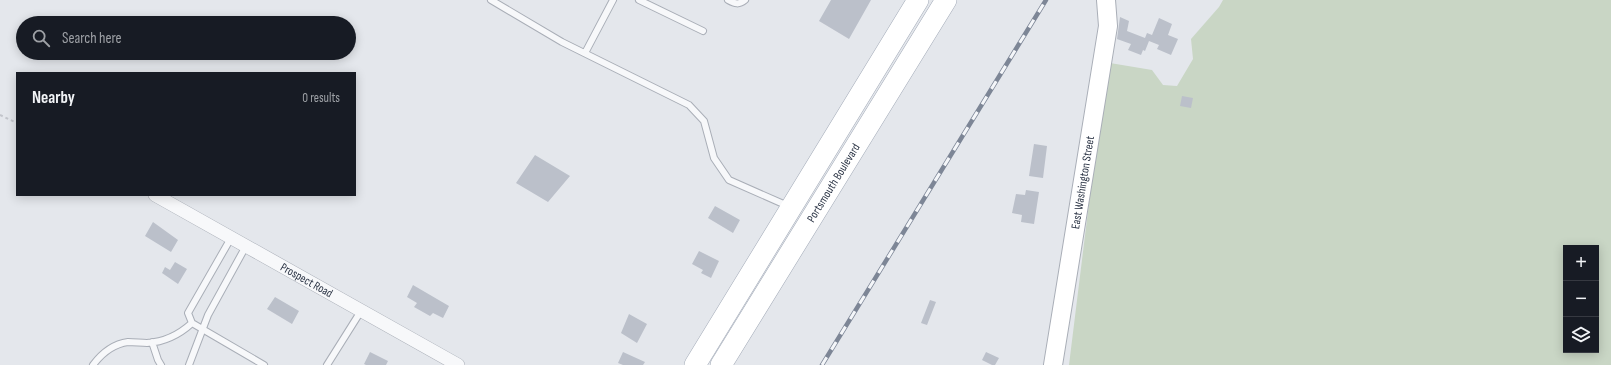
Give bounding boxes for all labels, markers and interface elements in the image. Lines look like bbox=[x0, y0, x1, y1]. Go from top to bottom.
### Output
search box bbox=[16, 16, 356, 60]
icon: search bbox=[30, 27, 52, 49]
text: Search here bbox=[62, 29, 122, 48]
text: Nearby bbox=[32, 88, 75, 108]
text: 0 results bbox=[302, 90, 340, 106]
street label: East Washington Street bbox=[1068, 134, 1098, 230]
street label: Portsmouth Boulevard bbox=[803, 141, 863, 225]
map controls bbox=[1563, 245, 1599, 353]
button: + bbox=[1563, 245, 1599, 281]
street label: Prospect Road bbox=[278, 259, 336, 301]
button: − bbox=[1563, 281, 1599, 317]
button: layers bbox=[1563, 317, 1599, 353]

